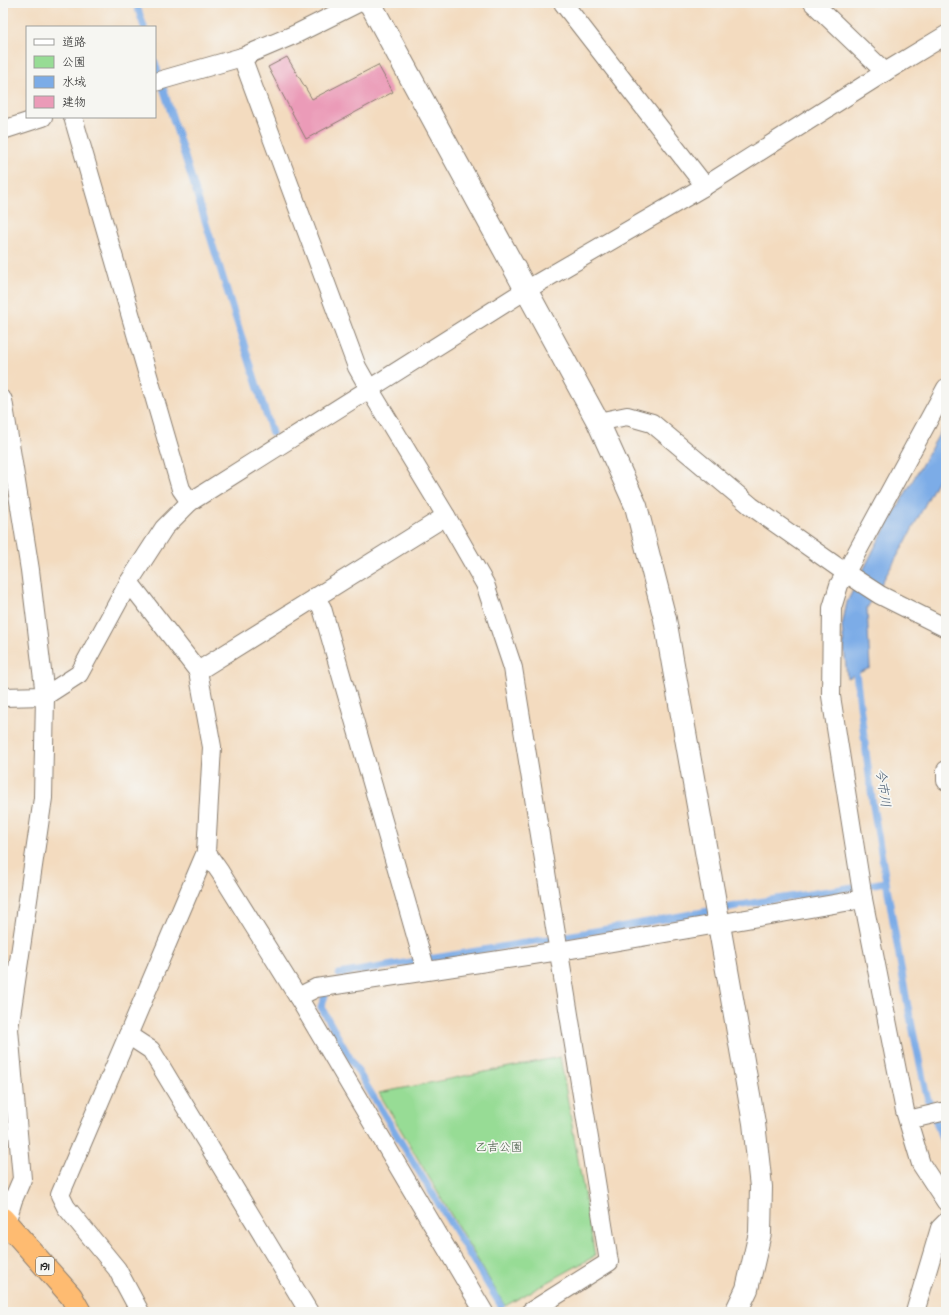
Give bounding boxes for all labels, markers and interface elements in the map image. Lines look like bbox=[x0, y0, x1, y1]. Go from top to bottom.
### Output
legend bbox=[26, 26, 156, 118]
text: 道路 bbox=[62, 34, 86, 51]
text: 公園 bbox=[62, 54, 86, 71]
text: 水域 bbox=[62, 74, 86, 91]
text: 建物 bbox=[62, 94, 86, 111]
water label: 今市川 bbox=[871, 767, 895, 809]
park label: 乙吉公園 bbox=[475, 1139, 523, 1156]
road number: 191 bbox=[36, 1257, 54, 1275]

